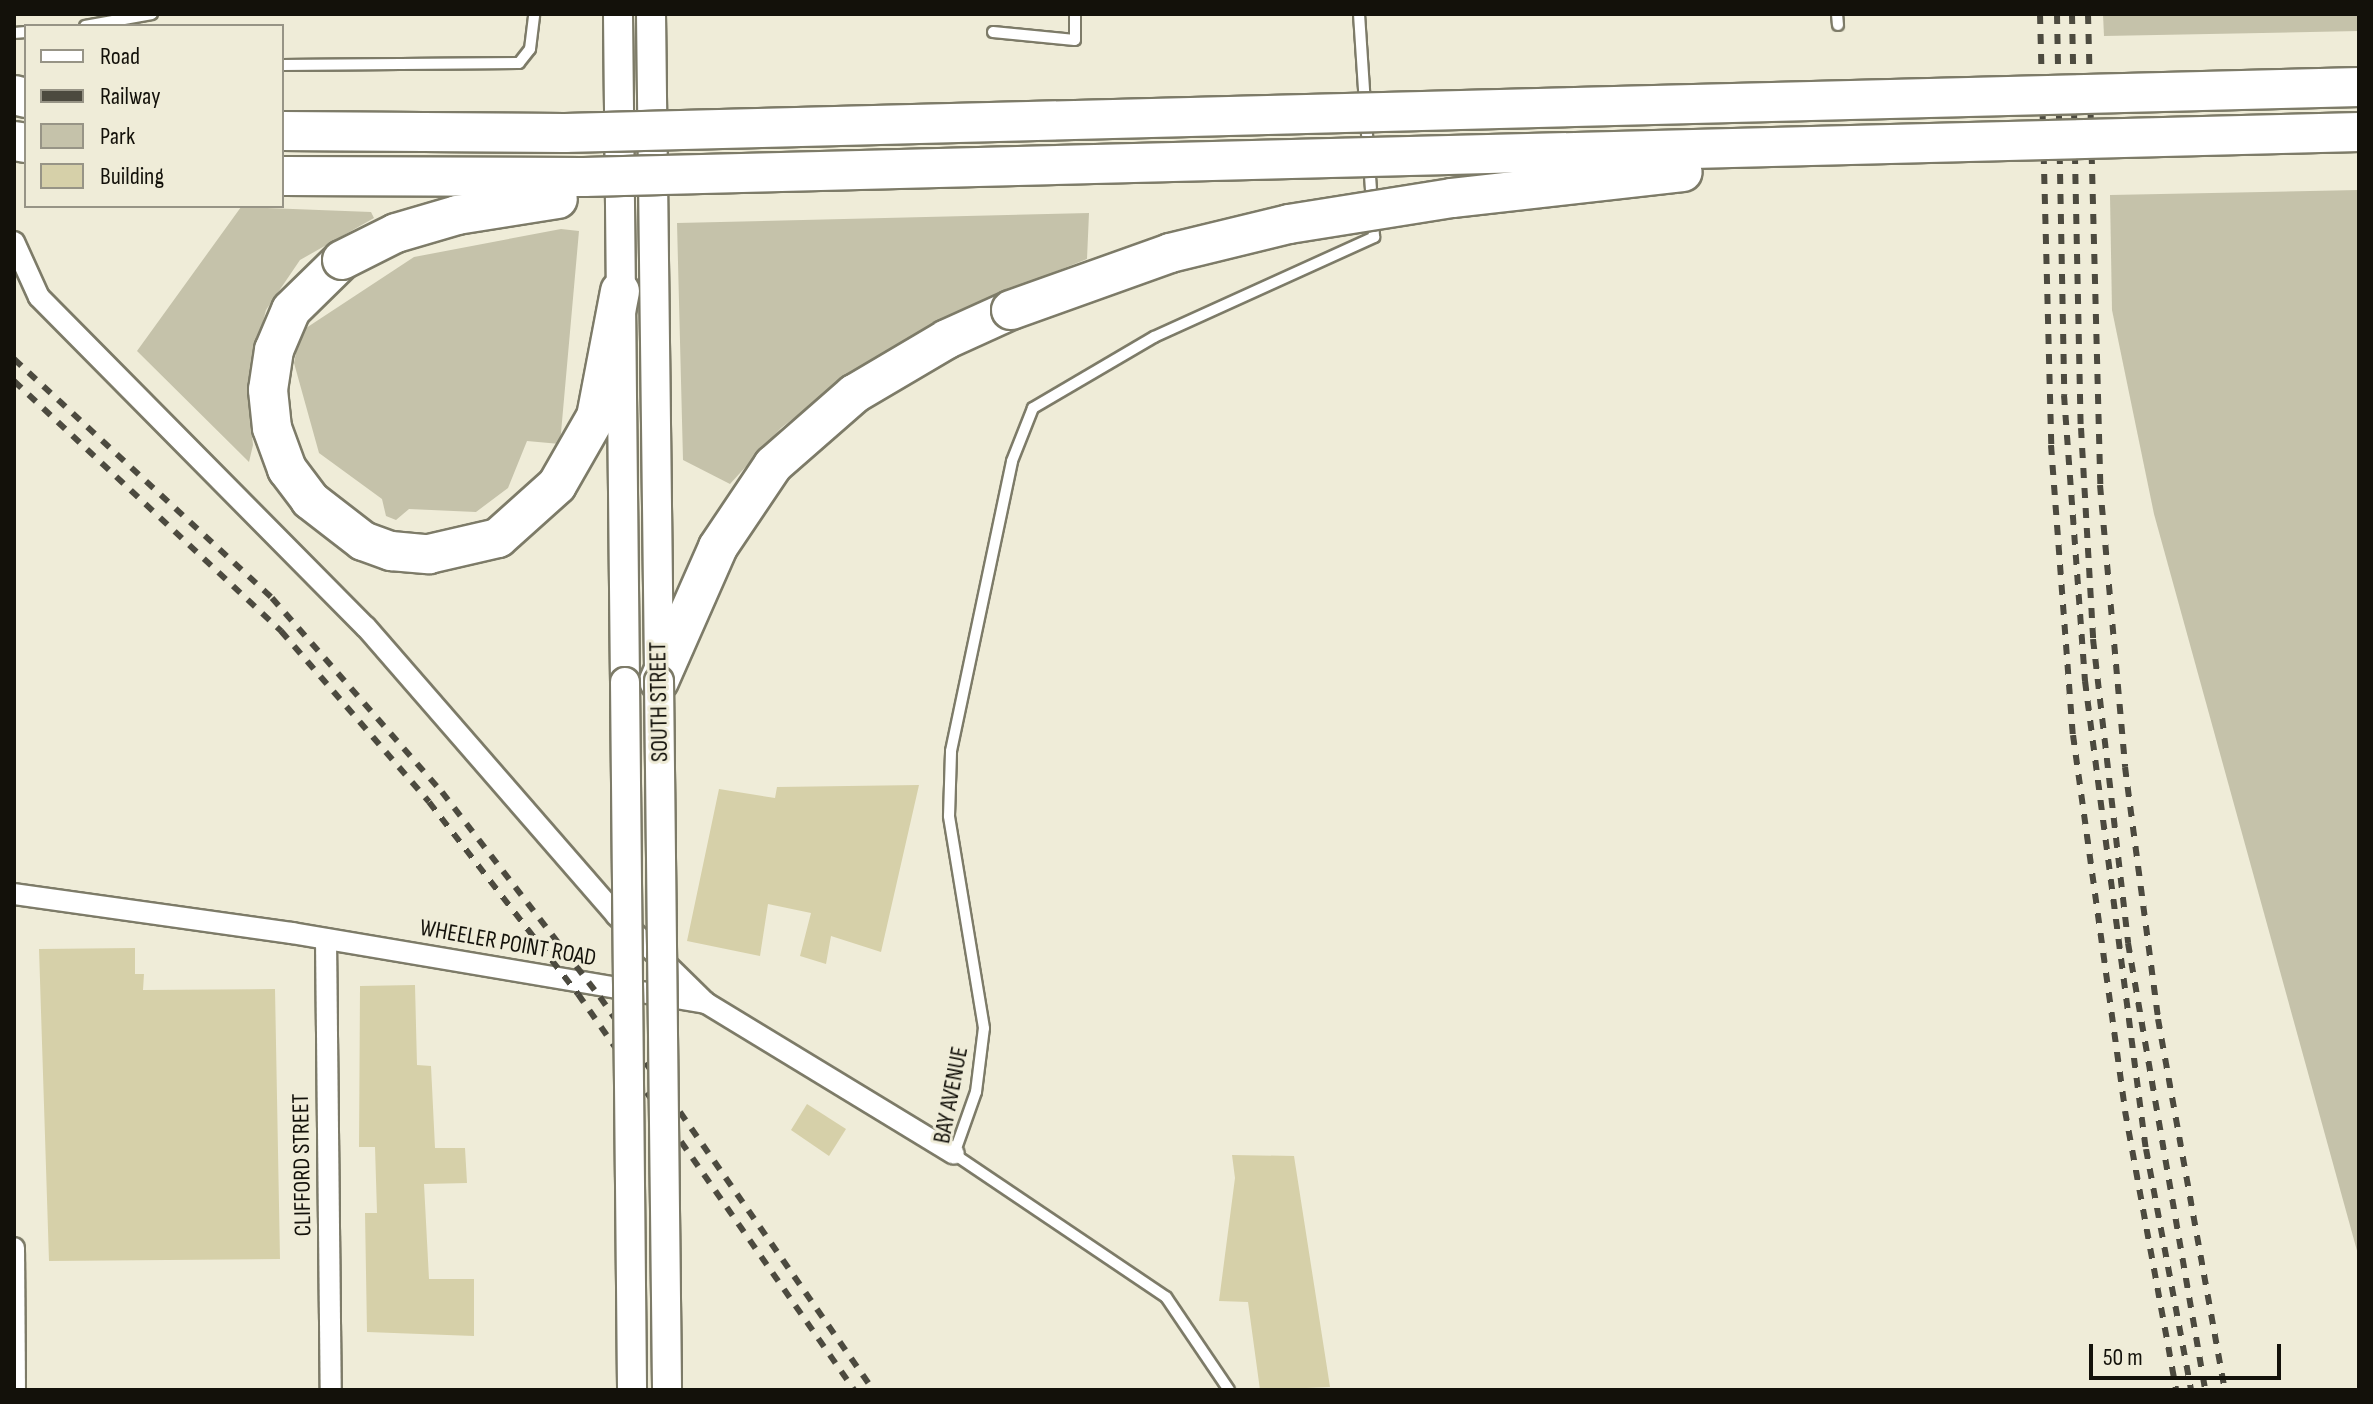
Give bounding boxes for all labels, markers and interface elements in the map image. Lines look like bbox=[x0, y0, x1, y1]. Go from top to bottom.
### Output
legend bbox=[24, 24, 284, 208]
text: Road bbox=[100, 42, 140, 71]
text: Railway bbox=[100, 82, 160, 111]
text: Park bbox=[100, 122, 135, 151]
text: Building bbox=[100, 162, 164, 191]
street label: SOUTH STREET bbox=[644, 642, 674, 762]
street label: WHEELER POINT ROAD bbox=[418, 913, 598, 973]
street label: BAY AVENUE bbox=[928, 1044, 974, 1146]
street label: CLIFFORD STREET bbox=[286, 1093, 318, 1237]
scale bar bbox=[2093, 1328, 2285, 1378]
text: 50 m bbox=[2103, 1343, 2143, 1372]

